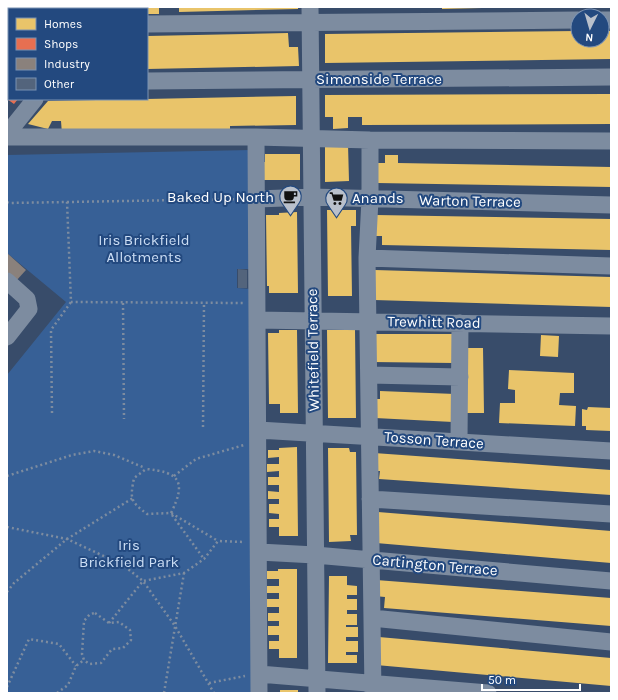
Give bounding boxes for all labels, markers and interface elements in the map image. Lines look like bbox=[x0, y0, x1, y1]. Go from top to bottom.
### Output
legend bbox=[8, 8, 148, 100]
north arrow bbox=[570, 8, 610, 48]
text: Homes bbox=[44, 17, 82, 31]
text: N bbox=[585, 31, 594, 44]
text: Shops bbox=[44, 37, 78, 51]
text: Industry bbox=[44, 57, 90, 71]
street label: Simonside Terrace bbox=[316, 70, 442, 88]
text: Other bbox=[44, 77, 75, 91]
cafe icon: Baked Up North bbox=[277, 184, 303, 217]
supermarket icon: Anands bbox=[323, 185, 349, 218]
place label: Baked Up North bbox=[167, 188, 274, 206]
place label: Anands bbox=[352, 189, 404, 207]
street label: Warton Terrace bbox=[419, 191, 521, 211]
park label: Iris Brickfield Allotments bbox=[98, 231, 190, 266]
street label: Whitefield Terrace bbox=[303, 288, 323, 412]
street label: Trewhitt Road bbox=[387, 312, 481, 332]
street label: Tosson Terrace bbox=[384, 428, 484, 452]
park label: Iris Brickfield Park bbox=[79, 536, 179, 571]
street label: Cartington Terrace bbox=[372, 551, 498, 579]
scale bar bbox=[482, 666, 580, 692]
text: 50 m bbox=[488, 673, 516, 687]

